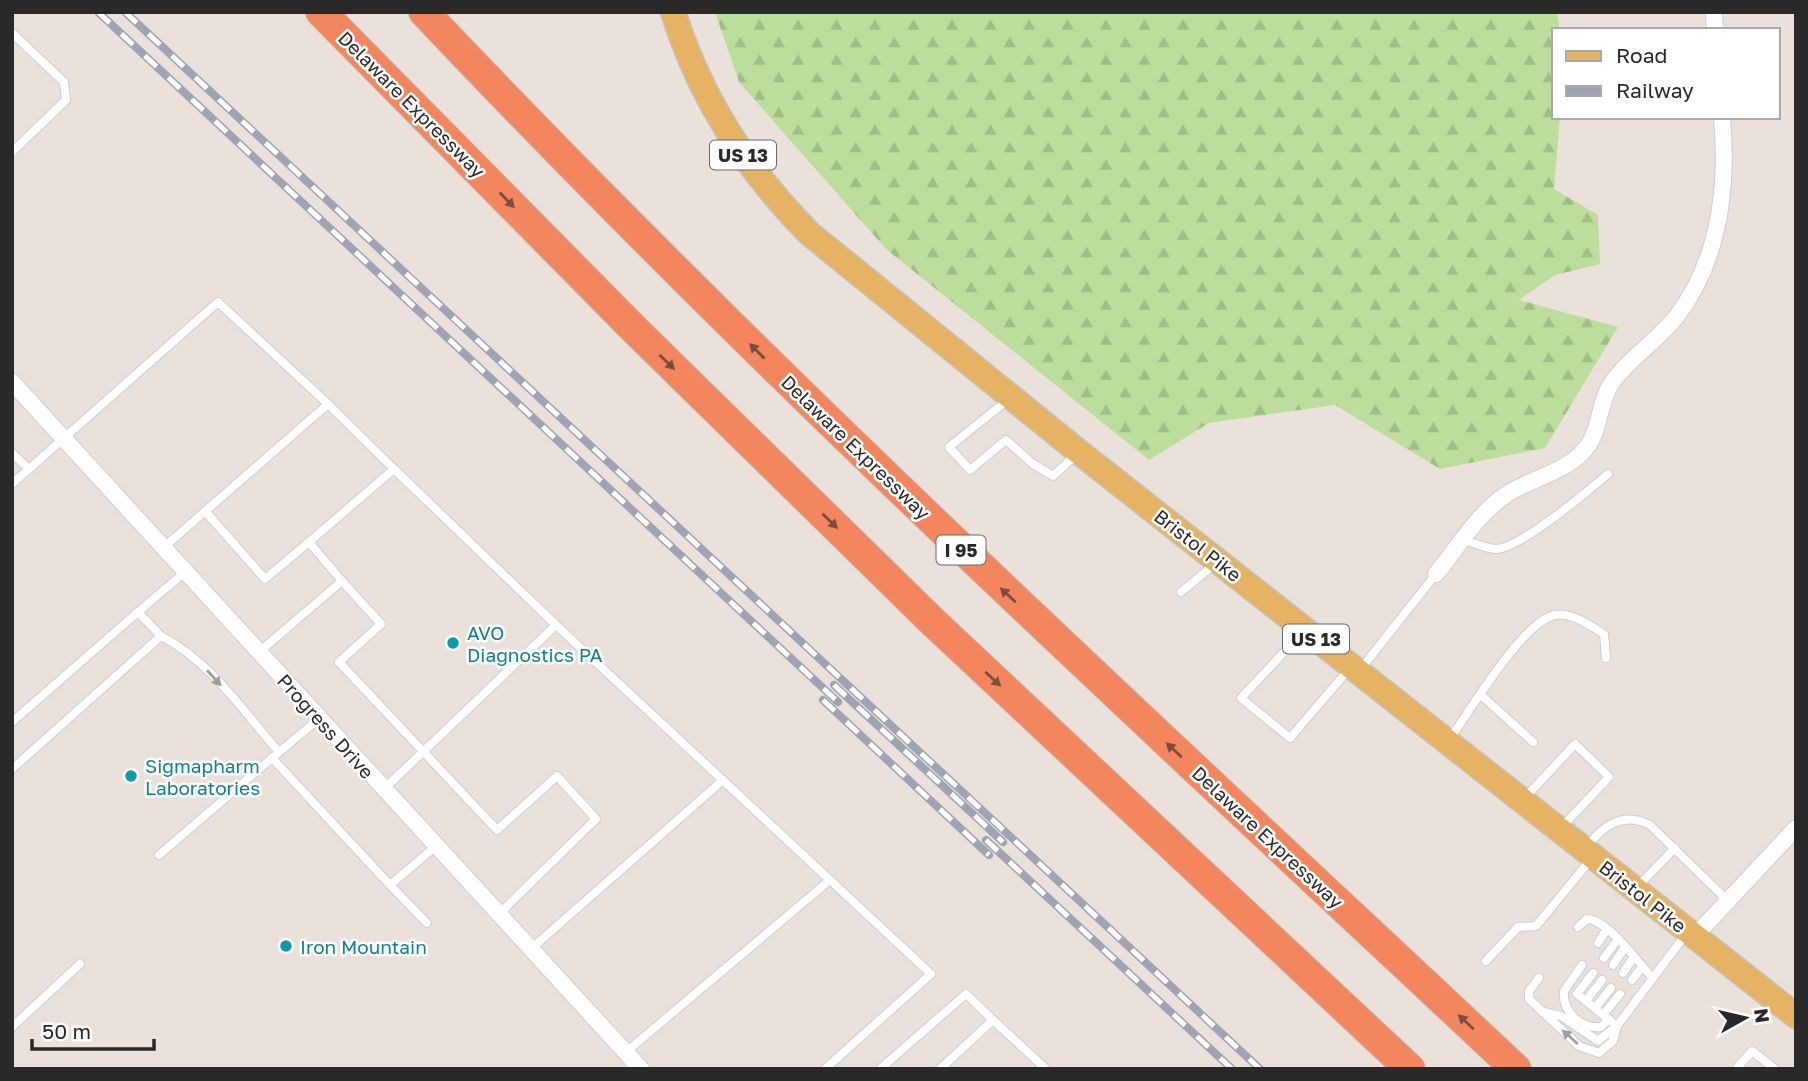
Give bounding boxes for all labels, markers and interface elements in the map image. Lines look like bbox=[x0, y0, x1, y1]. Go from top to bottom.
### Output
street label: Delaware Expressway bbox=[334, 26, 490, 182]
legend bbox=[1552, 28, 1780, 119]
text: Road bbox=[1616, 42, 1667, 68]
text: Railway bbox=[1616, 77, 1694, 103]
road number: US 13 bbox=[710, 140, 776, 170]
one-way arrow bbox=[499, 191, 515, 208]
one-way arrow bbox=[748, 342, 765, 359]
one-way arrow bbox=[658, 353, 675, 369]
street label: Delaware Expressway bbox=[777, 370, 935, 524]
street label: Bristol Pike bbox=[1150, 504, 1246, 586]
one-way arrow bbox=[821, 513, 838, 530]
road number: I 95 bbox=[936, 536, 986, 564]
one-way arrow bbox=[1000, 587, 1017, 603]
place label: AVO Diagnostics PA bbox=[467, 621, 603, 666]
road number: US 13 bbox=[1283, 624, 1349, 654]
marker: AVO Diagnostics PA bbox=[445, 635, 461, 651]
one-way arrow bbox=[205, 669, 221, 686]
street label: Progress Drive bbox=[273, 669, 379, 783]
one-way arrow bbox=[984, 671, 1001, 687]
one-way arrow bbox=[1166, 742, 1183, 758]
place label: Sigmapharm Laboratories bbox=[145, 754, 260, 799]
street label: Delaware Expressway bbox=[1188, 761, 1348, 913]
marker: Sigmapharm Laboratories bbox=[123, 768, 139, 784]
street label: Bristol Pike bbox=[1595, 855, 1691, 937]
place label: Iron Mountain bbox=[300, 935, 427, 958]
marker: Iron Mountain bbox=[278, 938, 294, 954]
north arrow bbox=[1710, 983, 1780, 1053]
scale bar bbox=[32, 1007, 154, 1052]
text: N bbox=[1750, 1007, 1775, 1024]
one-way arrow bbox=[1457, 1014, 1475, 1030]
text: 50 m bbox=[42, 1018, 91, 1044]
one-way arrow bbox=[1561, 1029, 1579, 1045]

